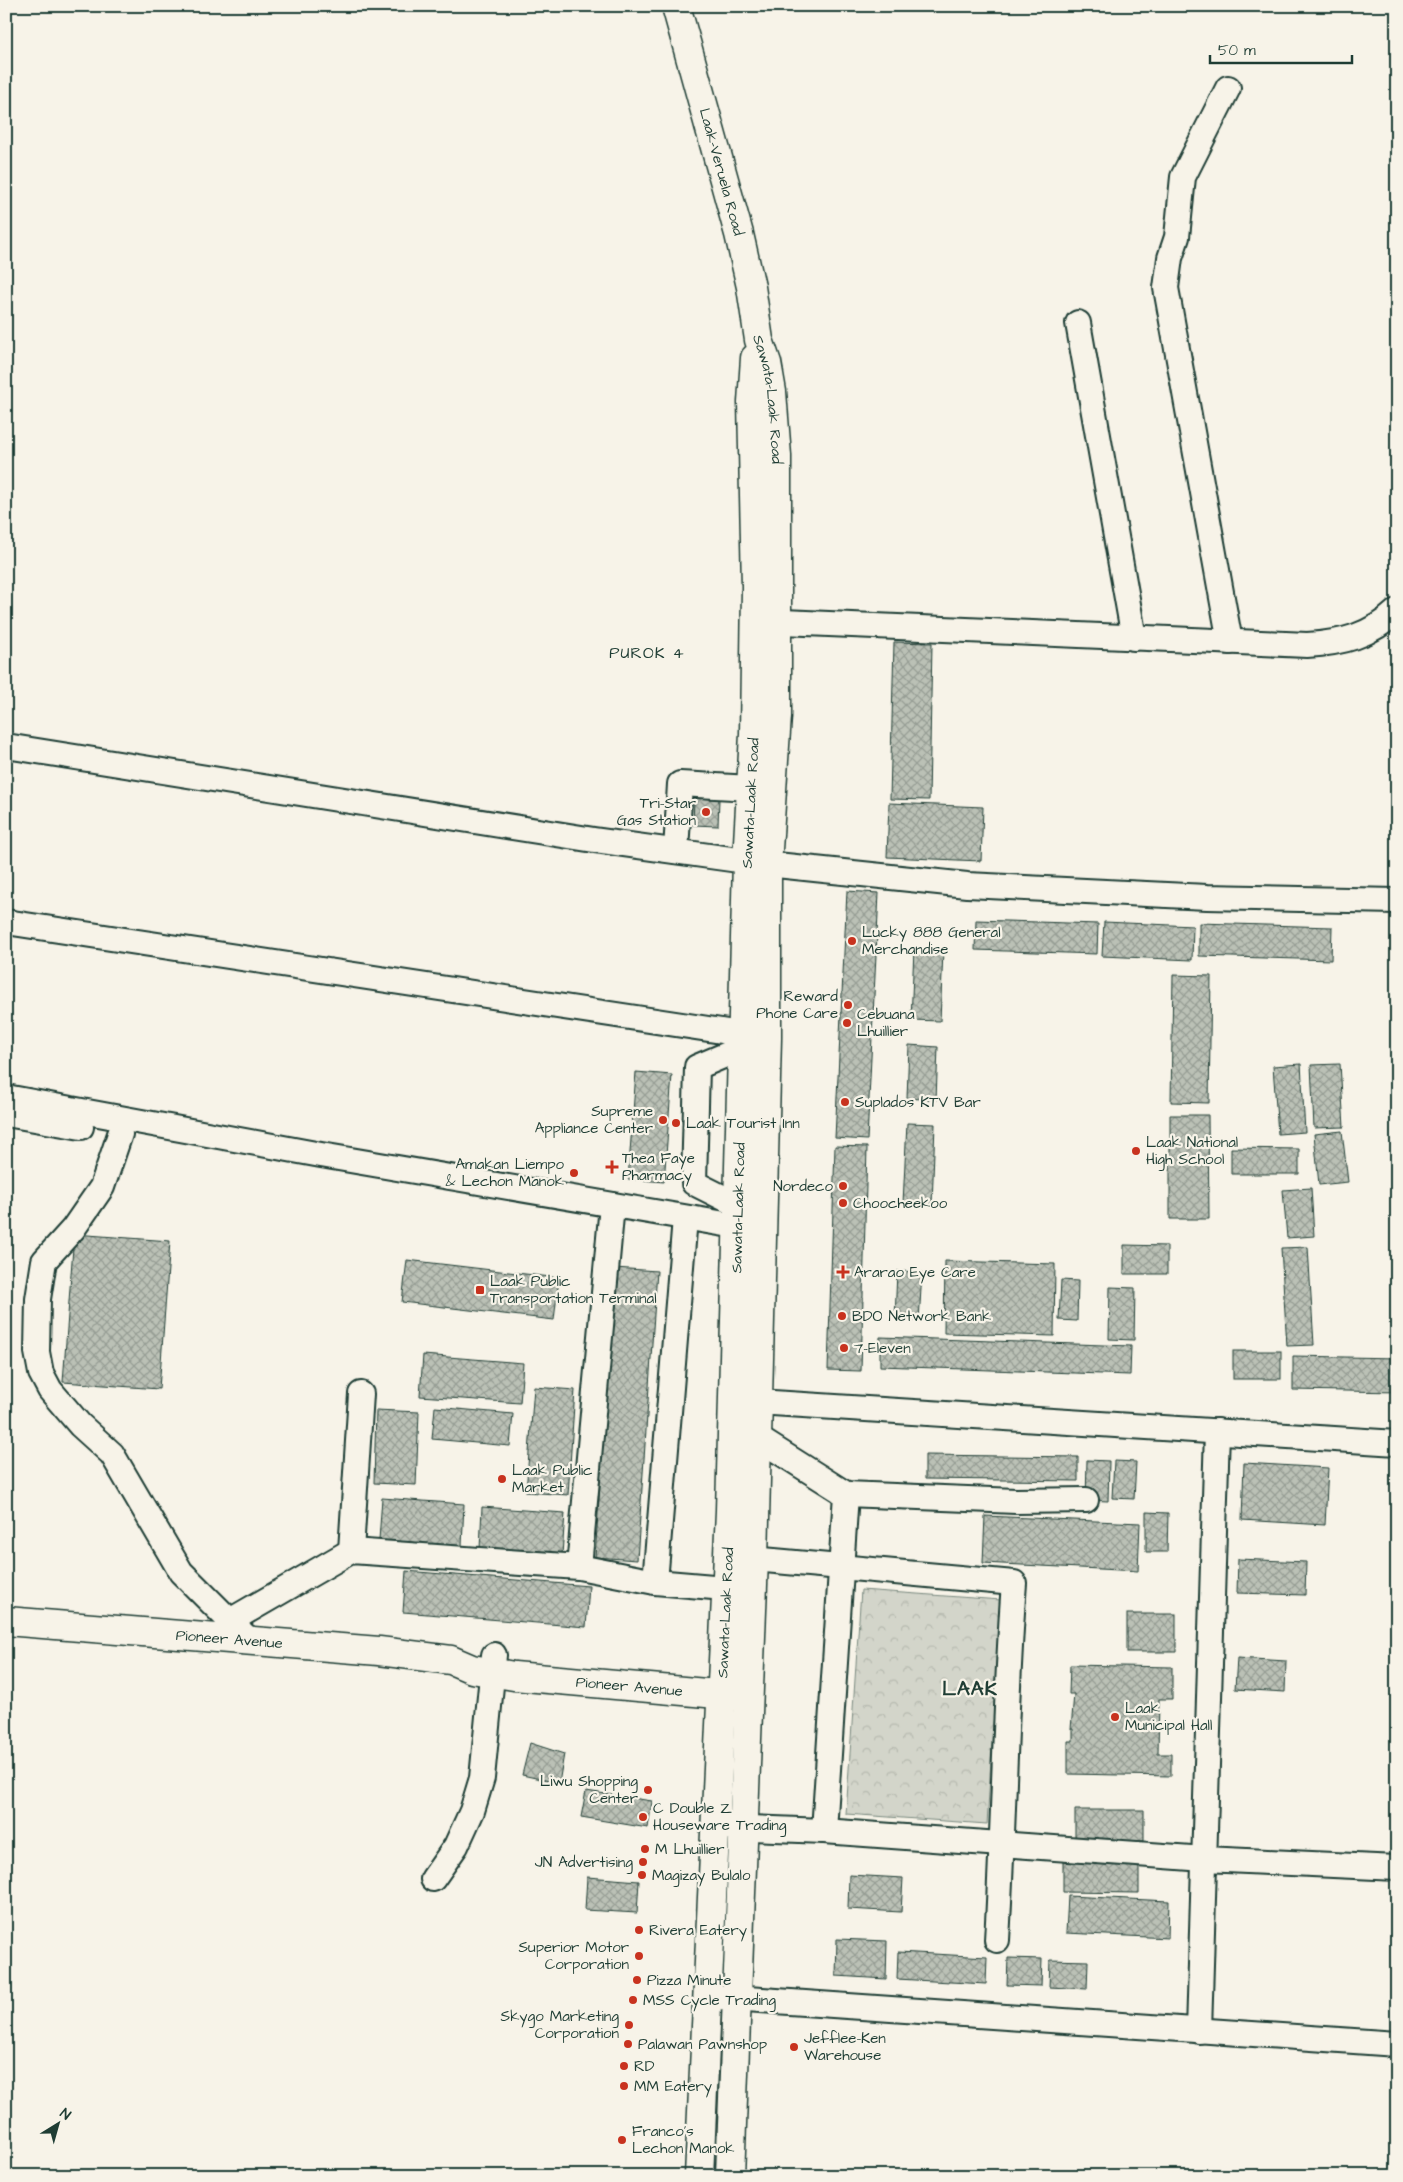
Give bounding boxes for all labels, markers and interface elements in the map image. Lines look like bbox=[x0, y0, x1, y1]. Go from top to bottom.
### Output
scale bar bbox=[1210, 32, 1353, 64]
text: 50 m bbox=[1218, 40, 1256, 61]
street label: Laak-Veruela Road bbox=[694, 106, 750, 238]
street label: Sawata-Laak Road bbox=[748, 334, 788, 464]
district label: PUROK 4 bbox=[609, 642, 685, 664]
street label: Sawata-Laak Road bbox=[736, 737, 764, 869]
place label: Tri-Star Gas Station bbox=[617, 793, 696, 831]
marker: Tri-Star Gas Station bbox=[700, 806, 712, 818]
place label: Lucky 888 General Merchandise bbox=[862, 922, 1001, 960]
marker: Lucky 888 General Merchandise bbox=[846, 935, 858, 947]
place label: Reward Phone Care bbox=[756, 986, 838, 1024]
marker: Reward Phone Care bbox=[842, 999, 854, 1011]
place label: Cebuana Lhuillier bbox=[857, 1004, 915, 1042]
marker: Cebuana Lhuillier bbox=[841, 1017, 853, 1029]
place label: Suplados KTV Bar bbox=[855, 1092, 981, 1113]
marker: Suplados KTV Bar bbox=[839, 1096, 851, 1108]
place label: Supreme Appliance Center bbox=[535, 1101, 653, 1139]
place label: Laak Tourist Inn bbox=[686, 1113, 800, 1134]
marker: Supreme Appliance Center bbox=[657, 1114, 669, 1126]
marker: Laak Tourist Inn bbox=[670, 1117, 682, 1129]
place label: Laak National High School bbox=[1146, 1132, 1238, 1171]
street label: Sawata-Laak Road bbox=[726, 1142, 750, 1273]
marker: Laak National High School bbox=[1130, 1145, 1142, 1157]
place label: Thea Faye Pharmacy bbox=[622, 1148, 695, 1187]
place label: Amakan Liempo & Lechon Manok bbox=[445, 1154, 565, 1192]
marker: Thea Faye Pharmacy bbox=[606, 1161, 618, 1173]
marker: Amakan Liempo & Lechon Manok bbox=[568, 1167, 580, 1179]
place label: Nordeco bbox=[773, 1176, 834, 1197]
marker: Nordeco bbox=[837, 1180, 849, 1192]
place label: Choocheekoo bbox=[853, 1193, 948, 1214]
marker: Choocheekoo bbox=[837, 1197, 849, 1209]
place label: Ararao Eye Care bbox=[854, 1262, 976, 1284]
marker: Ararao Eye Care bbox=[836, 1265, 850, 1279]
place label: Laak Public Transportation Terminal bbox=[490, 1271, 657, 1309]
marker: Laak Public Transportation Terminal bbox=[474, 1284, 486, 1296]
place label: BDO Network Bank bbox=[852, 1306, 991, 1327]
marker: BDO Network Bank bbox=[836, 1310, 848, 1322]
place label: 7-Eleven bbox=[854, 1338, 911, 1359]
marker: 7-Eleven bbox=[838, 1342, 850, 1354]
place label: Laak Public Market bbox=[512, 1460, 593, 1498]
marker: Laak Public Market bbox=[496, 1473, 508, 1485]
street label: Sawata-Laak Road bbox=[712, 1546, 739, 1678]
street label: Pioneer Avenue bbox=[175, 1624, 284, 1654]
street label: Pioneer Avenue bbox=[575, 1671, 684, 1701]
district label: LAAK bbox=[942, 1675, 998, 1703]
place label: Laak Municipal Hall bbox=[1125, 1698, 1212, 1736]
marker: Laak Municipal Hall bbox=[1109, 1711, 1121, 1723]
place label: Liwu Shopping Center bbox=[540, 1771, 638, 1809]
marker: Liwu Shopping Center bbox=[642, 1784, 654, 1796]
place label: C Double Z Houseware Trading bbox=[653, 1798, 787, 1837]
marker: C Double Z Houseware Trading bbox=[637, 1811, 649, 1823]
place label: M Lhuillier bbox=[655, 1839, 725, 1860]
marker: M Lhuillier bbox=[639, 1843, 651, 1855]
place label: JN Advertising bbox=[535, 1852, 633, 1874]
marker: JN Advertising bbox=[637, 1856, 649, 1868]
place label: Magizay Bulalo bbox=[652, 1865, 751, 1887]
marker: Magizay Bulalo bbox=[636, 1869, 648, 1881]
place label: Rivera Eatery bbox=[649, 1920, 747, 1942]
marker: Rivera Eatery bbox=[633, 1924, 645, 1936]
place label: Superior Motor Corporation bbox=[518, 1937, 629, 1975]
marker: Superior Motor Corporation bbox=[633, 1950, 645, 1962]
place label: Pizza Minute bbox=[647, 1970, 731, 1991]
marker: Pizza Minute bbox=[631, 1974, 643, 1986]
place label: MSS Cycle Trading bbox=[643, 1990, 776, 2012]
marker: MSS Cycle Trading bbox=[627, 1994, 639, 2006]
place label: Skygo Marketing Corporation bbox=[501, 2006, 619, 2044]
marker: Skygo Marketing Corporation bbox=[623, 2019, 635, 2031]
place label: Jefflee-Ken Warehouse bbox=[804, 2028, 886, 2066]
place label: Palawan Pawnshop bbox=[638, 2034, 767, 2055]
marker: Palawan Pawnshop bbox=[622, 2038, 634, 2050]
marker: Jefflee-Ken Warehouse bbox=[788, 2041, 800, 2053]
place label: RD bbox=[634, 2056, 655, 2077]
marker: RD bbox=[618, 2060, 630, 2072]
place label: MM Eatery bbox=[634, 2076, 712, 2098]
marker: MM Eatery bbox=[618, 2080, 630, 2092]
north arrow bbox=[32, 2100, 82, 2150]
text: N bbox=[56, 2104, 75, 2125]
place label: Franco's Lechon Manok bbox=[632, 2121, 735, 2159]
marker: Franco's Lechon Manok bbox=[616, 2134, 628, 2146]

